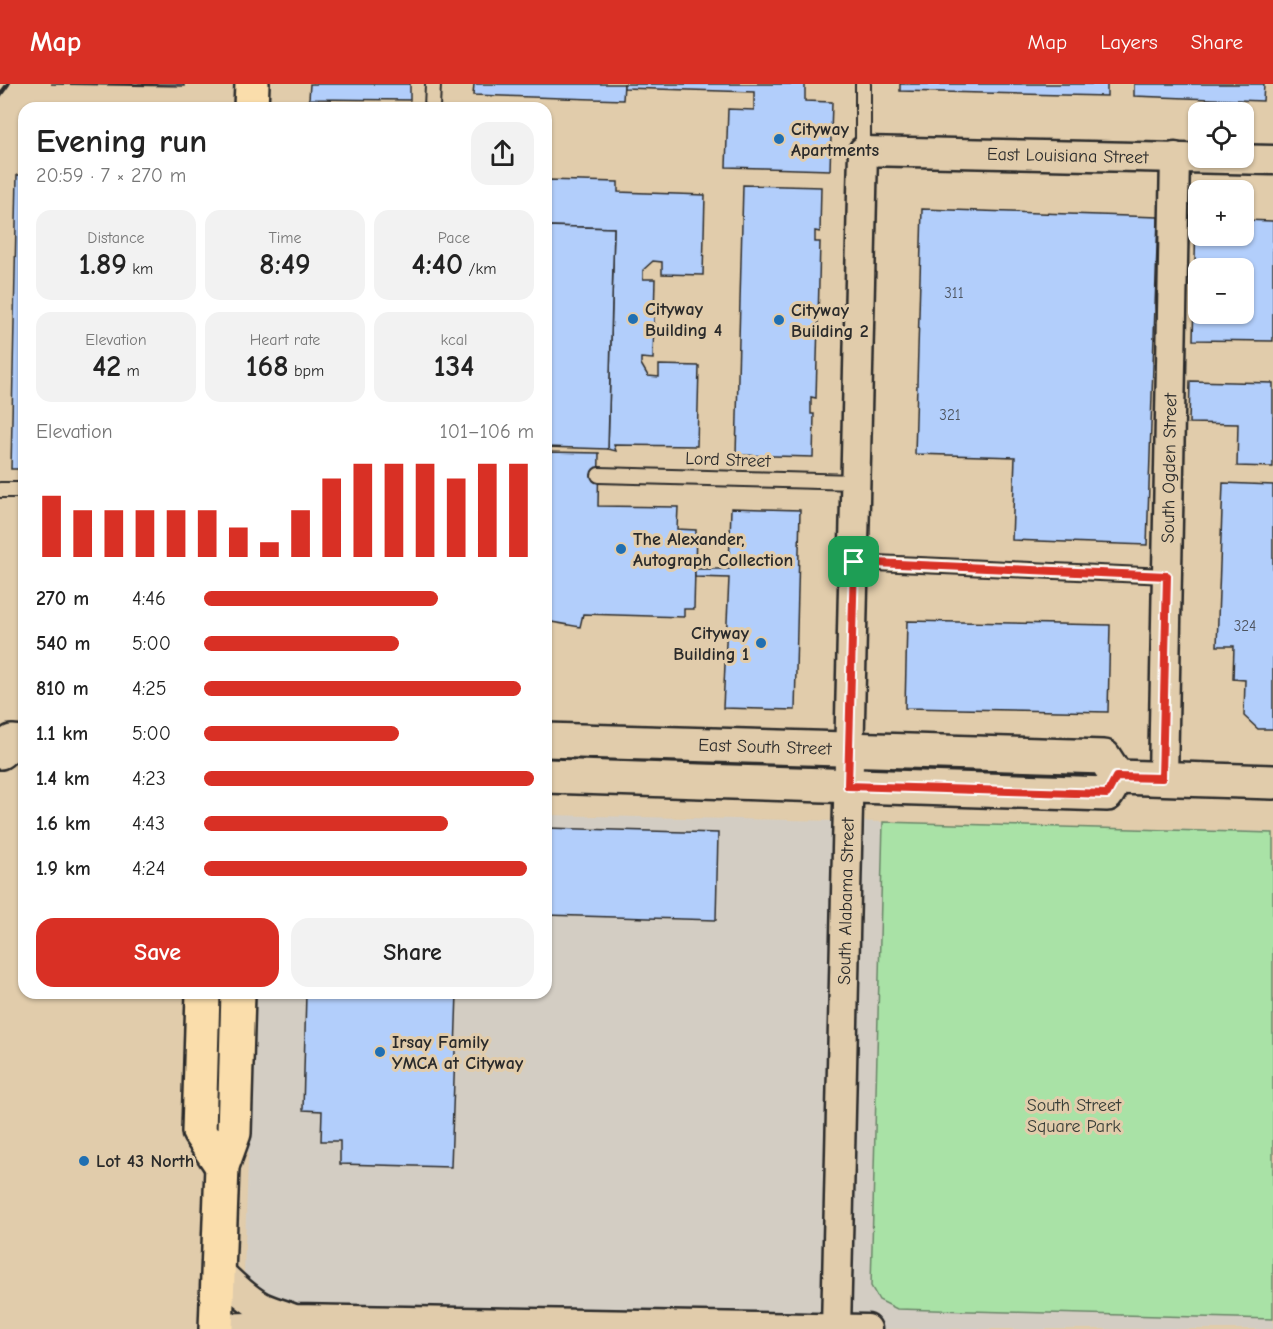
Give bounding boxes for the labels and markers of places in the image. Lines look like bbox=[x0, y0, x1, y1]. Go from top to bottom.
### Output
place label: Cityway Apartments bbox=[791, 119, 879, 161]
marker: Cityway Apartments bbox=[772, 132, 786, 146]
place label: Cityway Building 4 bbox=[645, 299, 722, 341]
place label: Cityway Building 2 bbox=[791, 300, 869, 342]
marker: Cityway Building 4 bbox=[626, 312, 640, 326]
marker: Cityway Building 2 bbox=[772, 313, 786, 327]
place label: The Alexander, Autograph Collection bbox=[633, 529, 793, 571]
pin bbox=[828, 536, 879, 587]
marker: The Alexander, Autograph Collection bbox=[614, 542, 628, 556]
place label: Cityway Building 1 bbox=[673, 623, 750, 665]
marker: Cityway Building 1 bbox=[754, 636, 768, 650]
place label: Irsay Family YMCA at Cityway bbox=[392, 1032, 524, 1074]
marker: Irsay Family YMCA at Cityway bbox=[373, 1045, 387, 1059]
place label: Lot 43 North bbox=[96, 1151, 194, 1172]
marker: Lot 43 North bbox=[77, 1154, 91, 1168]

